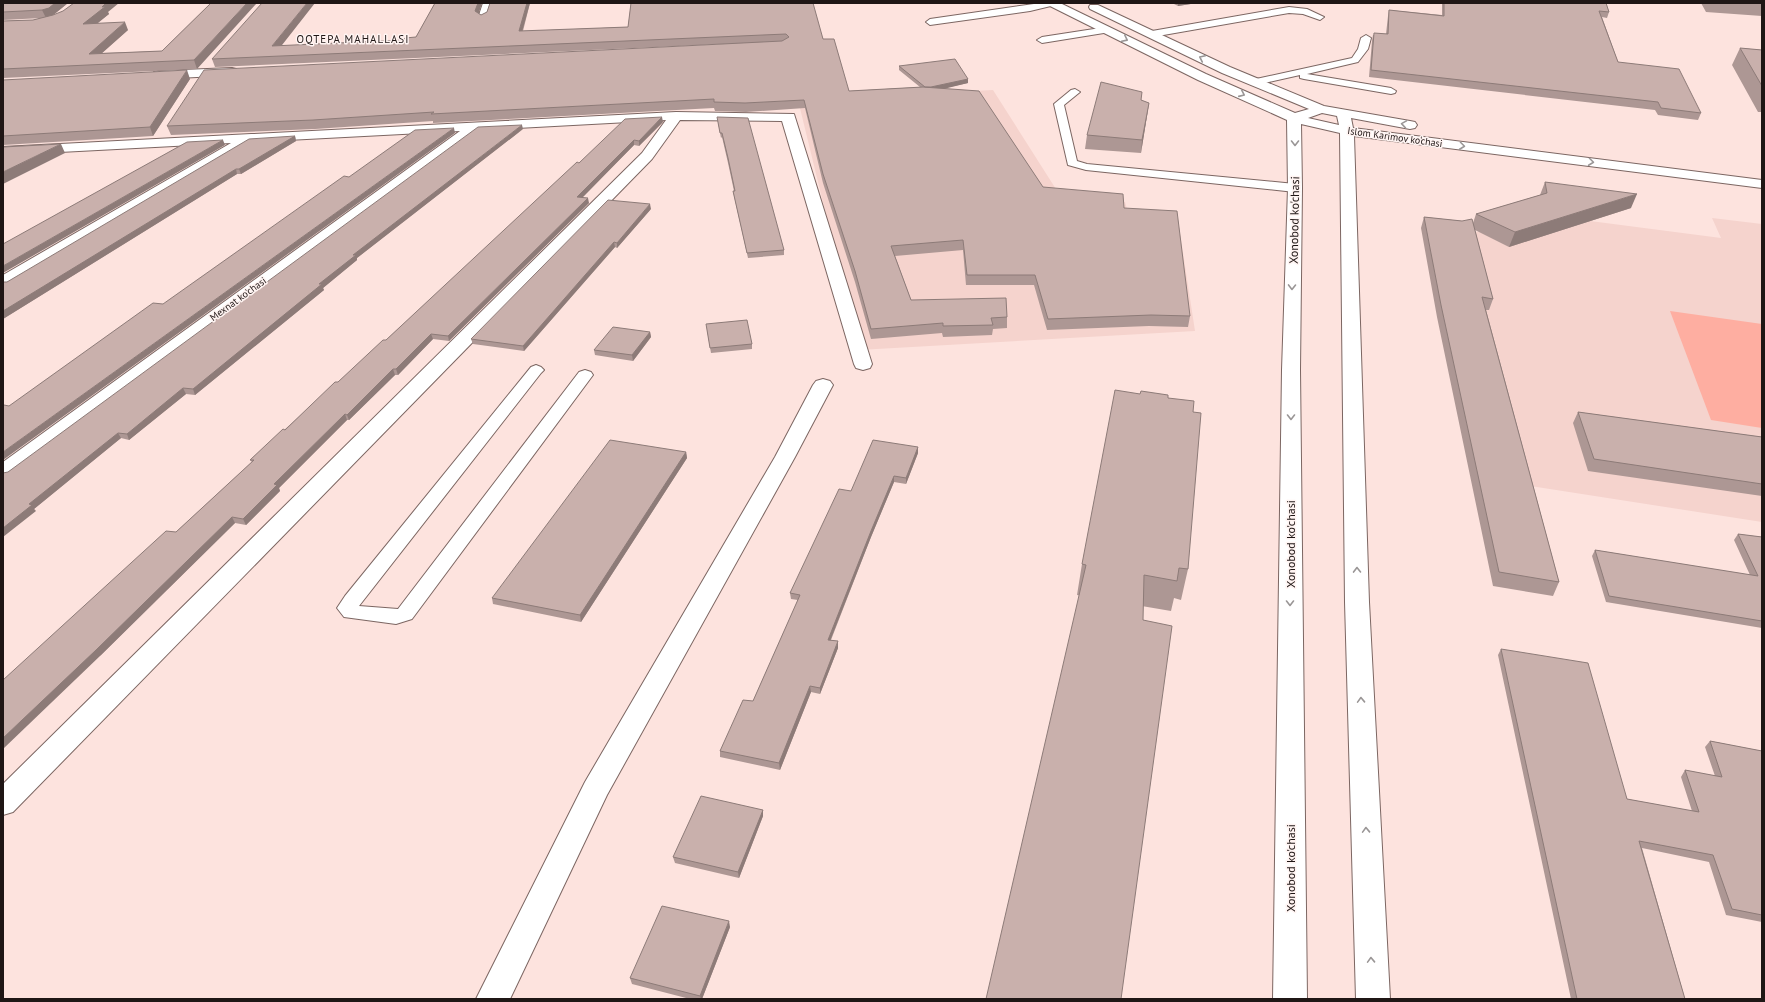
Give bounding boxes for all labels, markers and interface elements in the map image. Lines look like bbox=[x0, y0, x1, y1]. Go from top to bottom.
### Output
district label: OQTEPA MAHALLASI bbox=[297, 32, 409, 46]
one-way arrow bbox=[1120, 34, 1128, 42]
one-way arrow bbox=[1198, 55, 1206, 63]
one-way arrow bbox=[1238, 90, 1245, 98]
one-way arrow bbox=[1401, 120, 1407, 129]
street label: Islom Karimov ko‘chasi bbox=[1347, 124, 1443, 150]
one-way arrow bbox=[1291, 140, 1299, 146]
one-way arrow bbox=[1459, 141, 1466, 150]
one-way arrow bbox=[1588, 158, 1595, 167]
street label: Xonobod ko'chasi bbox=[1286, 176, 1302, 264]
street label: Mexnat ko'chasi bbox=[207, 274, 269, 324]
one-way arrow bbox=[1288, 284, 1297, 290]
one-way arrow bbox=[1287, 414, 1295, 420]
street label: Xonobod ko'chasi bbox=[1283, 500, 1298, 588]
one-way arrow bbox=[1353, 567, 1361, 573]
one-way arrow bbox=[1286, 600, 1294, 606]
one-way arrow bbox=[1357, 697, 1366, 703]
street label: Xonobod ko'chasi bbox=[1283, 824, 1298, 912]
one-way arrow bbox=[1362, 827, 1371, 833]
one-way arrow bbox=[1367, 957, 1376, 963]

